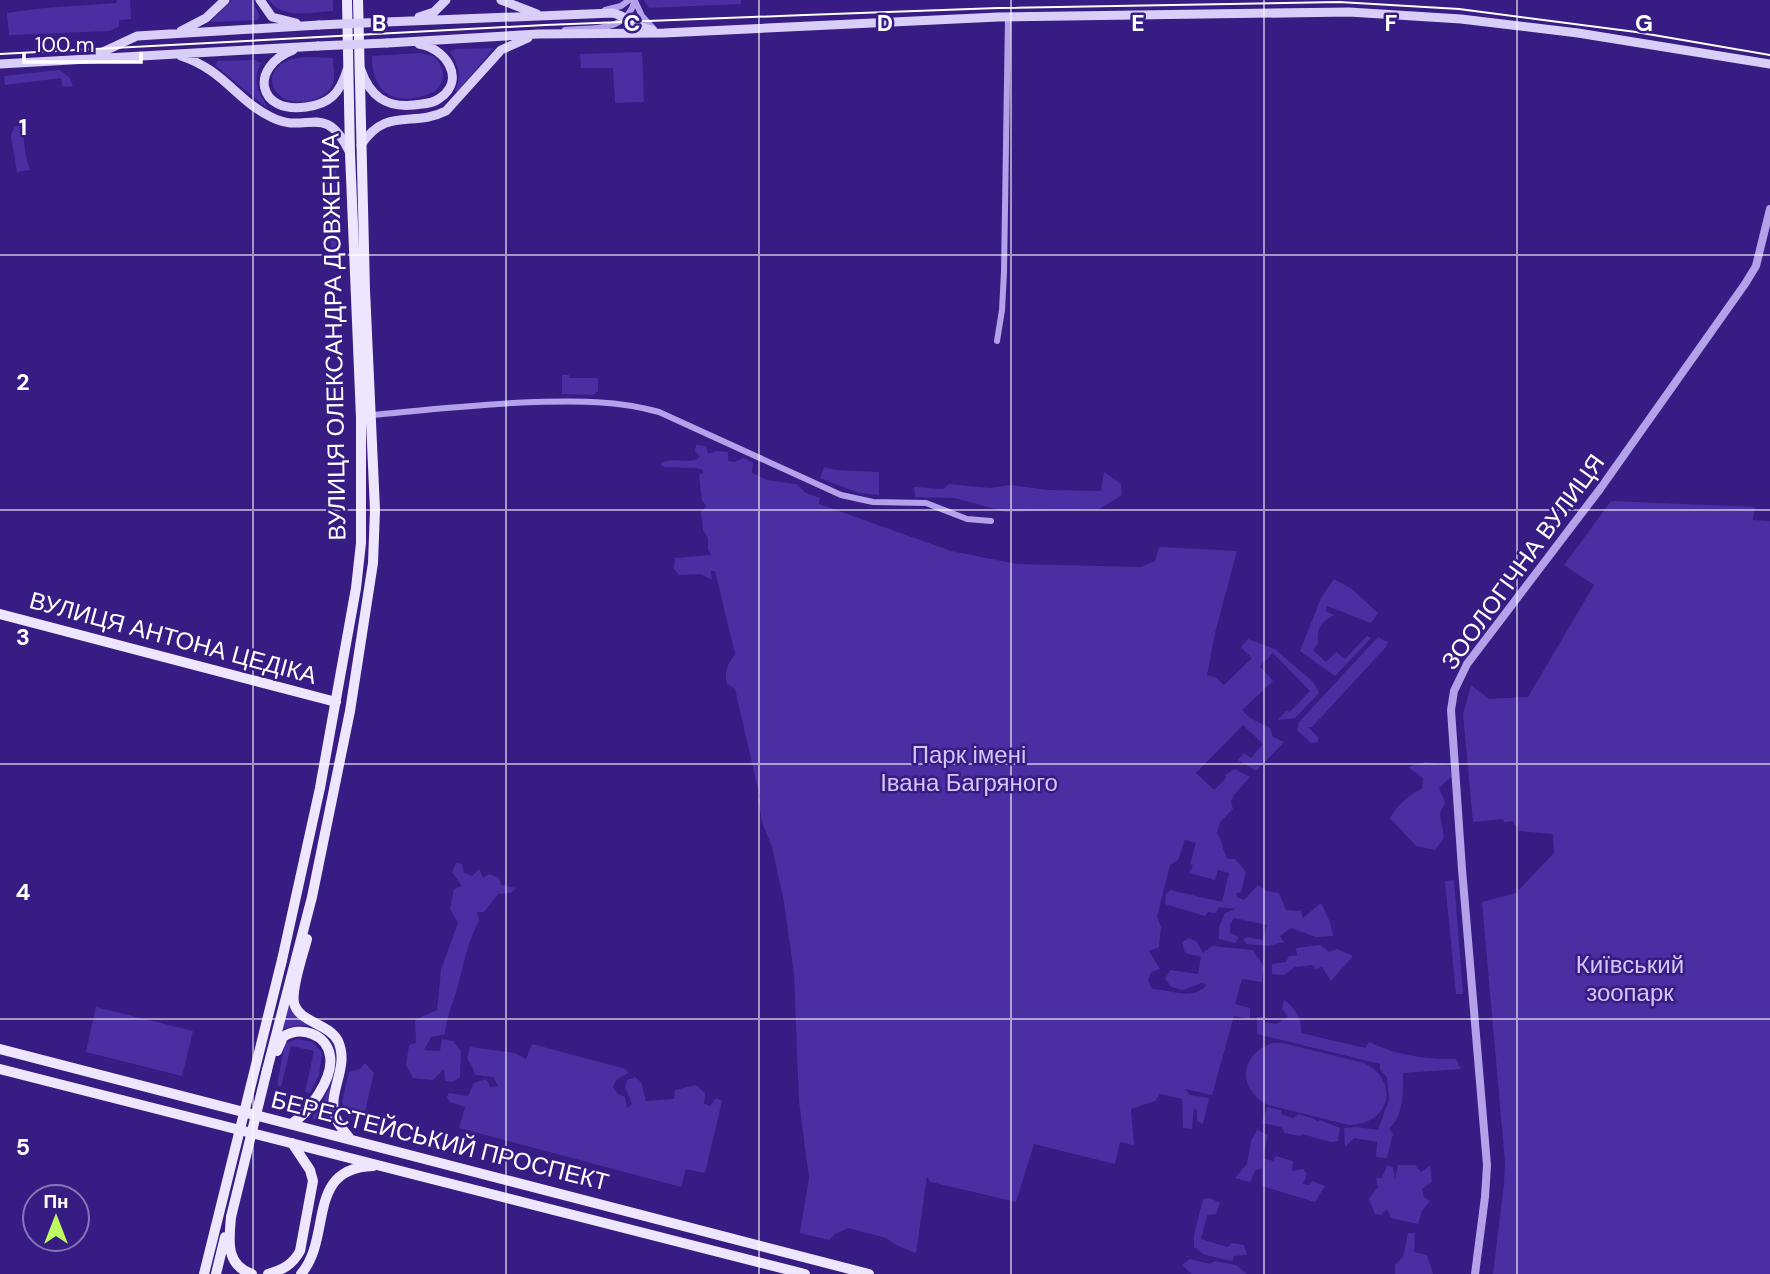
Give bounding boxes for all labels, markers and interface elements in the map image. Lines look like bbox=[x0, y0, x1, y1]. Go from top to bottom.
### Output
text: B bbox=[372, 8, 386, 38]
text: C bbox=[624, 8, 640, 38]
text: D bbox=[877, 8, 893, 38]
text: E bbox=[1131, 8, 1145, 38]
text: F bbox=[1385, 8, 1398, 38]
text: G bbox=[1635, 8, 1653, 38]
scale bar bbox=[24, 21, 142, 65]
text: 100 m bbox=[35, 31, 95, 59]
text: 1 bbox=[19, 112, 27, 142]
street label: ВУЛИЦЯ ОЛЕКСАНДРА ДОВЖЕНКА bbox=[314, 133, 353, 541]
text: 2 bbox=[16, 367, 30, 397]
street label: ЗООЛОГІЧНА ВУЛИЦЯ bbox=[1434, 448, 1611, 676]
street label: ВУЛИЦЯ АНТОНА ЦЕДІКА bbox=[26, 584, 320, 691]
text: 3 bbox=[16, 622, 30, 652]
park label: Парк імені Івана Багряного bbox=[880, 739, 1058, 798]
text: 4 bbox=[16, 877, 31, 907]
park label: Київський зоопарк bbox=[1576, 949, 1684, 1008]
street label: БЕРЕСТЕЙСЬКИЙ ПРОСПЕКТ bbox=[268, 1084, 612, 1198]
text: 5 bbox=[16, 1132, 30, 1162]
north arrow bbox=[21, 1183, 91, 1253]
text: Пн bbox=[43, 1189, 69, 1214]

